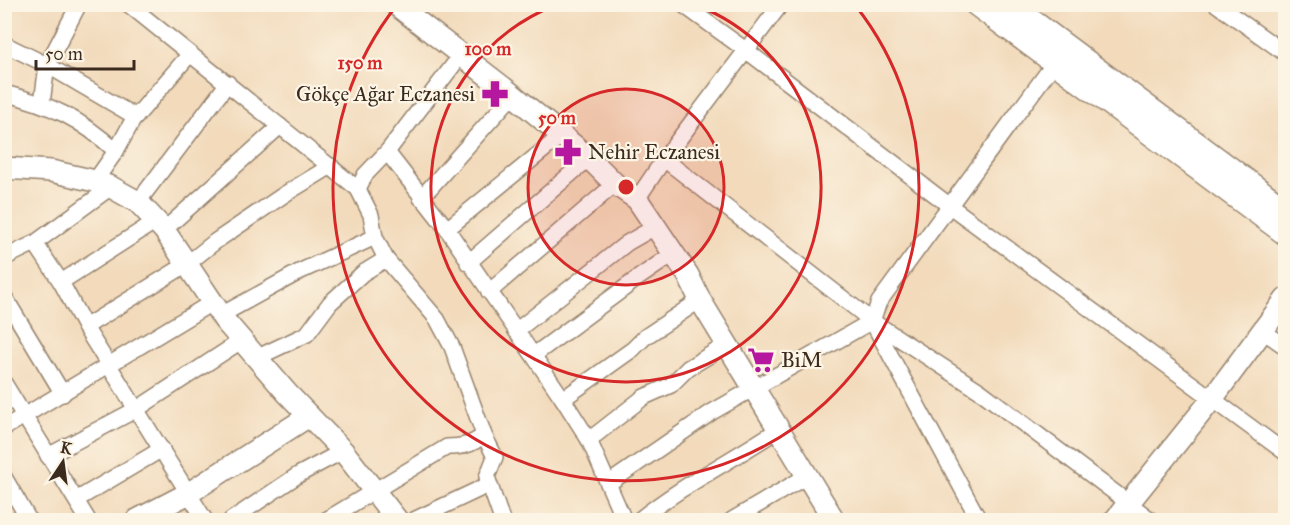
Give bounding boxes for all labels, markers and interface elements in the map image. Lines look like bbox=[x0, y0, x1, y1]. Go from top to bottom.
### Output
scale bar bbox=[36, 33, 134, 71]
text: 100 m bbox=[465, 38, 512, 60]
text: 50 m bbox=[45, 43, 83, 65]
text: 150 m bbox=[338, 52, 383, 74]
pharmacy icon: Gökçe Ağar Eczanesi bbox=[480, 79, 510, 109]
place label: Gökçe Ağar Eczanesi bbox=[296, 81, 475, 107]
text: 50 m bbox=[538, 107, 577, 129]
pharmacy icon: Nehir Eczanesi bbox=[553, 137, 583, 167]
place label: Nehir Eczanesi bbox=[588, 139, 720, 165]
centre of rings bbox=[616, 177, 636, 197]
supermarket icon: BiM bbox=[746, 345, 776, 375]
place label: BiM bbox=[781, 347, 822, 373]
north arrow bbox=[33, 432, 93, 492]
text: K bbox=[59, 437, 75, 459]

